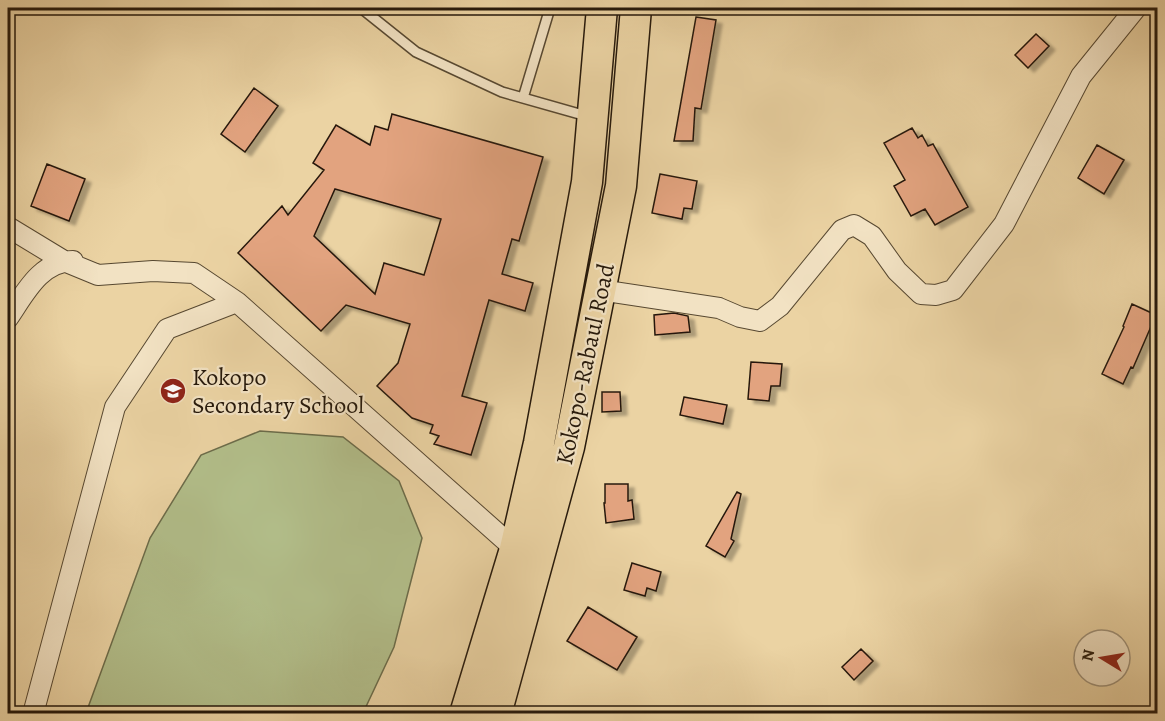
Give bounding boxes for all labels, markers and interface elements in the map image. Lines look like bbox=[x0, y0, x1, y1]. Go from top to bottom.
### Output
street label: Kokopo-Rabaul Road bbox=[548, 260, 622, 468]
place label: Kokopo Secondary School bbox=[192, 361, 364, 421]
school or university icon: Kokopo Secondary School bbox=[158, 376, 188, 406]
north arrow bbox=[1072, 628, 1132, 688]
text: N bbox=[1076, 647, 1100, 663]

